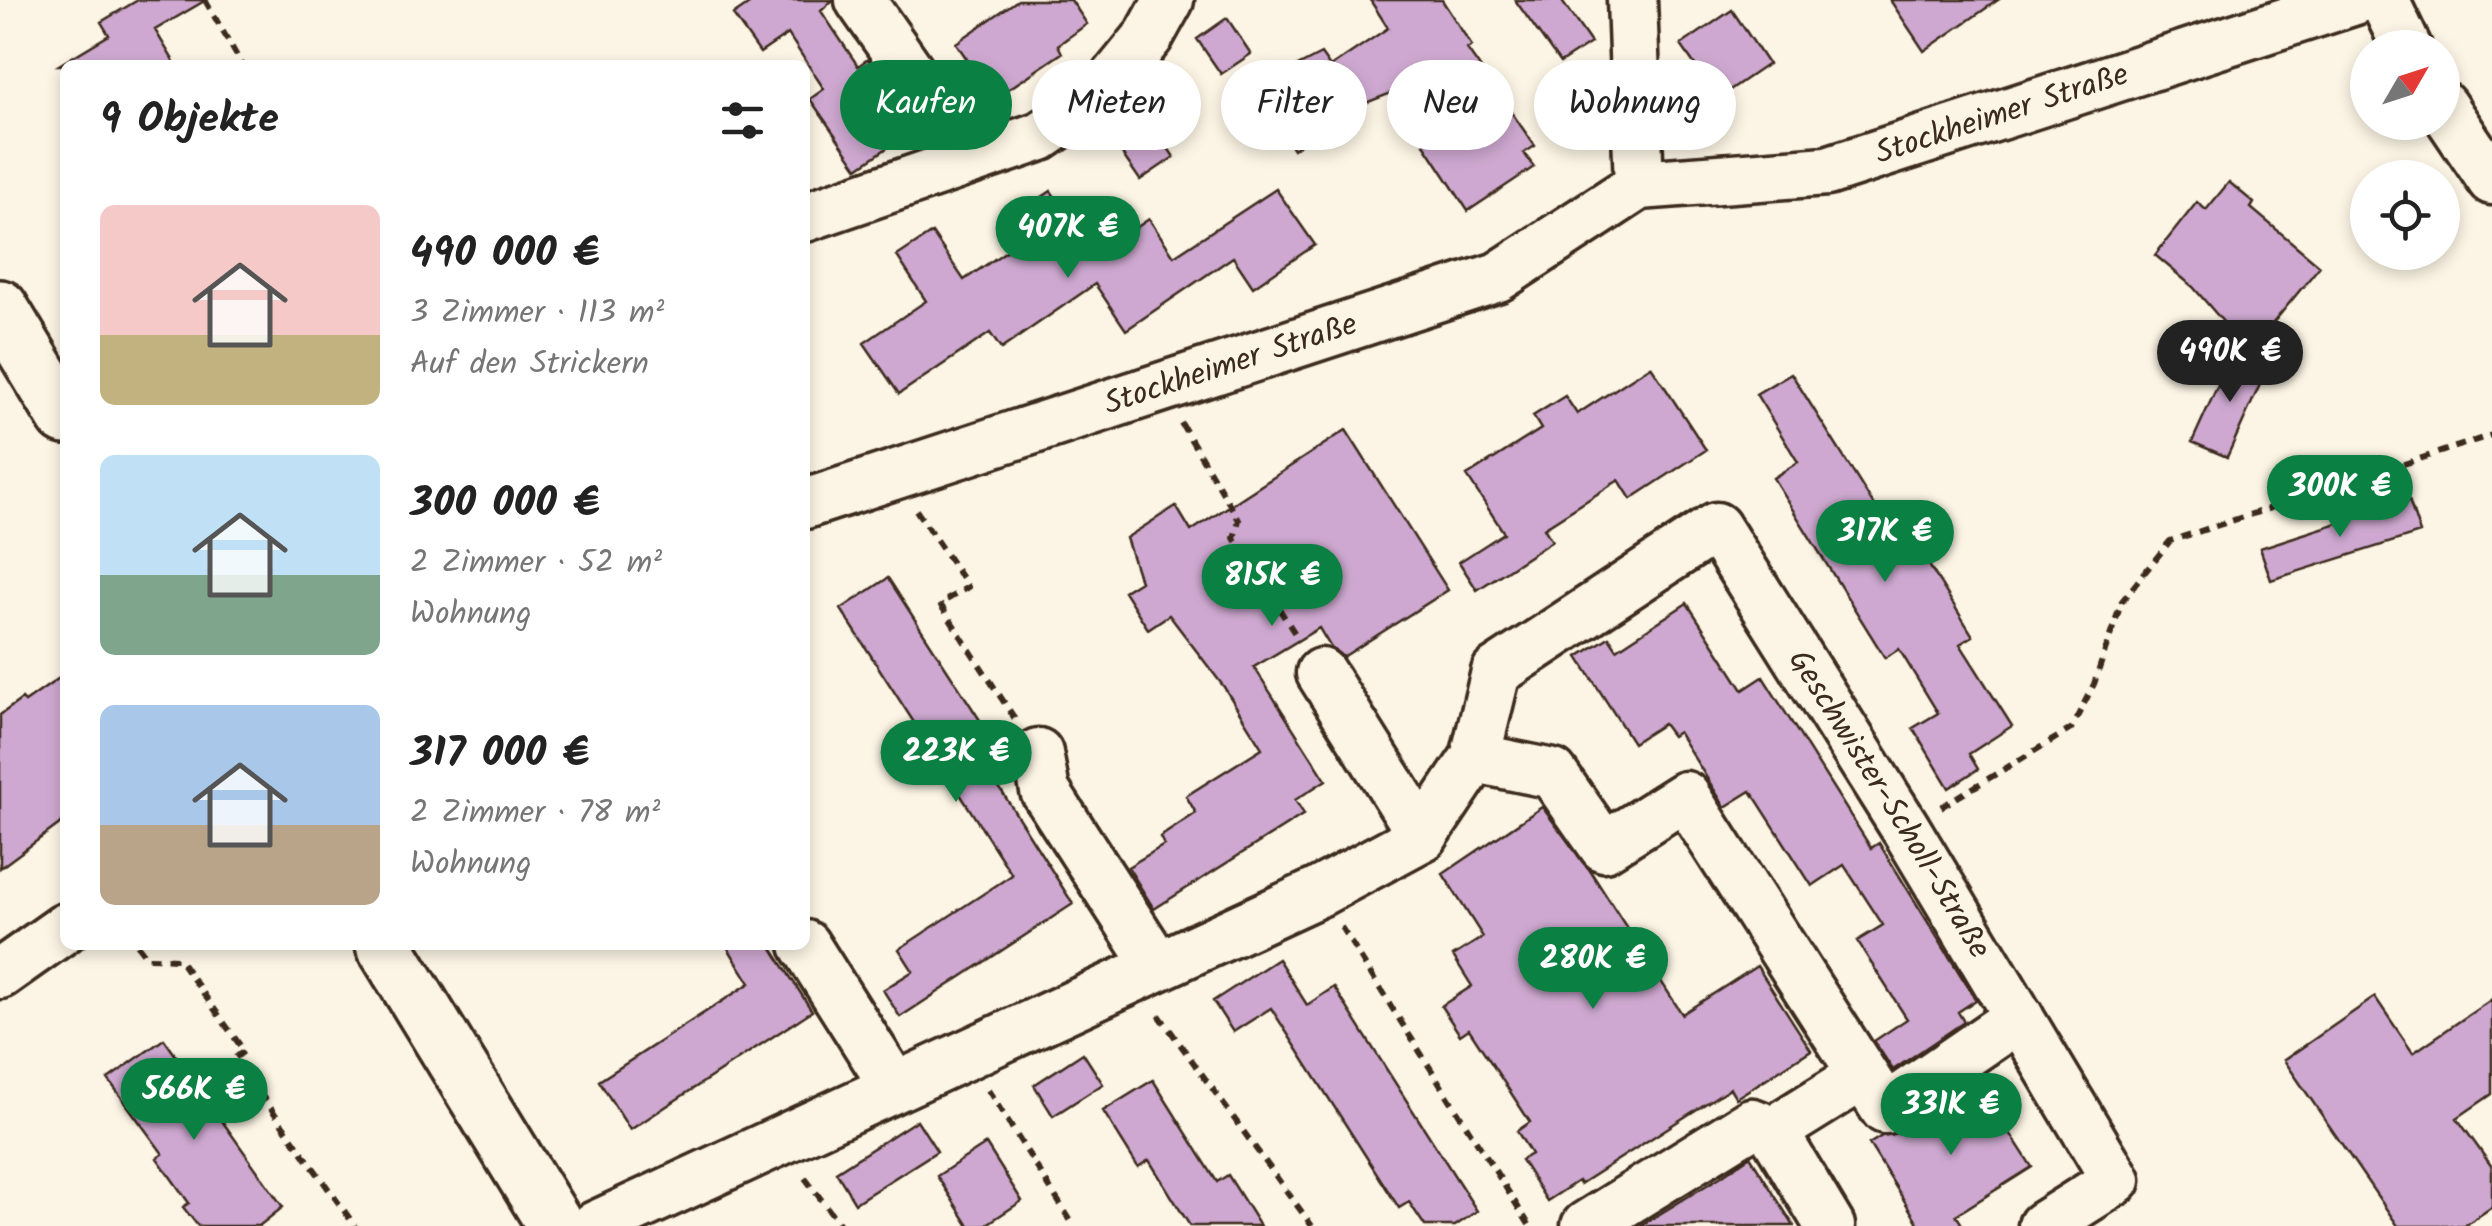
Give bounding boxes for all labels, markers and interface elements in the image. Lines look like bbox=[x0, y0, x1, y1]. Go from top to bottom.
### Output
north arrow bbox=[2350, 30, 2460, 140]
map controls bbox=[2350, 30, 2460, 270]
street label: Stockheimer Straße bbox=[1869, 49, 2135, 179]
chip: Kaufen bbox=[840, 60, 1012, 150]
chip: Mieten bbox=[1032, 60, 1201, 150]
chip: Filter bbox=[1221, 60, 1367, 150]
chip: Neu bbox=[1387, 60, 1514, 150]
chip: Wohnung bbox=[1534, 60, 1736, 150]
text: 9 Objekte bbox=[100, 87, 279, 154]
icon: filters bbox=[715, 93, 770, 148]
button: locate bbox=[2350, 160, 2460, 270]
pin: 407K € bbox=[987, 196, 1149, 281]
text: 407K € bbox=[1018, 203, 1118, 254]
text: 490 000 € bbox=[410, 221, 599, 288]
icon: home bbox=[180, 245, 300, 365]
text: 3 Zimmer · 113 m² bbox=[410, 288, 664, 339]
street label: Stockheimer Straße bbox=[1097, 299, 1364, 430]
pin: 490K € bbox=[2149, 320, 2311, 405]
text: 490K € bbox=[2179, 327, 2281, 378]
text: Auf den Strickern bbox=[410, 339, 649, 390]
pin: 300K € bbox=[2259, 455, 2421, 540]
text: 300K € bbox=[2289, 462, 2391, 513]
text: 300 000 € bbox=[410, 471, 600, 538]
icon: home bbox=[180, 495, 300, 615]
pin: 317K € bbox=[1804, 500, 1966, 585]
text: 317K € bbox=[1838, 507, 1932, 558]
text: 2 Zimmer · 52 m² bbox=[410, 538, 662, 589]
pin: 815K € bbox=[1191, 544, 1353, 629]
text: 815K € bbox=[1224, 551, 1320, 602]
text: Wohnung bbox=[410, 589, 531, 640]
street label: Geschwister-Scholl-Straße bbox=[1774, 640, 2004, 969]
pin: 223K € bbox=[875, 720, 1037, 805]
text: 317 000 € bbox=[410, 721, 589, 788]
text: 223K € bbox=[903, 727, 1009, 778]
icon: home bbox=[180, 745, 300, 865]
text: 2 Zimmer · 78 m² bbox=[410, 788, 660, 839]
text: Wohnung bbox=[410, 839, 531, 890]
pin: 280K € bbox=[1512, 927, 1674, 1012]
text: 280K € bbox=[1540, 934, 1646, 985]
pin: 566K € bbox=[113, 1058, 275, 1143]
text: 566K € bbox=[143, 1065, 245, 1116]
pin: 331K € bbox=[1870, 1073, 2032, 1158]
text: 331K € bbox=[1903, 1080, 1999, 1131]

